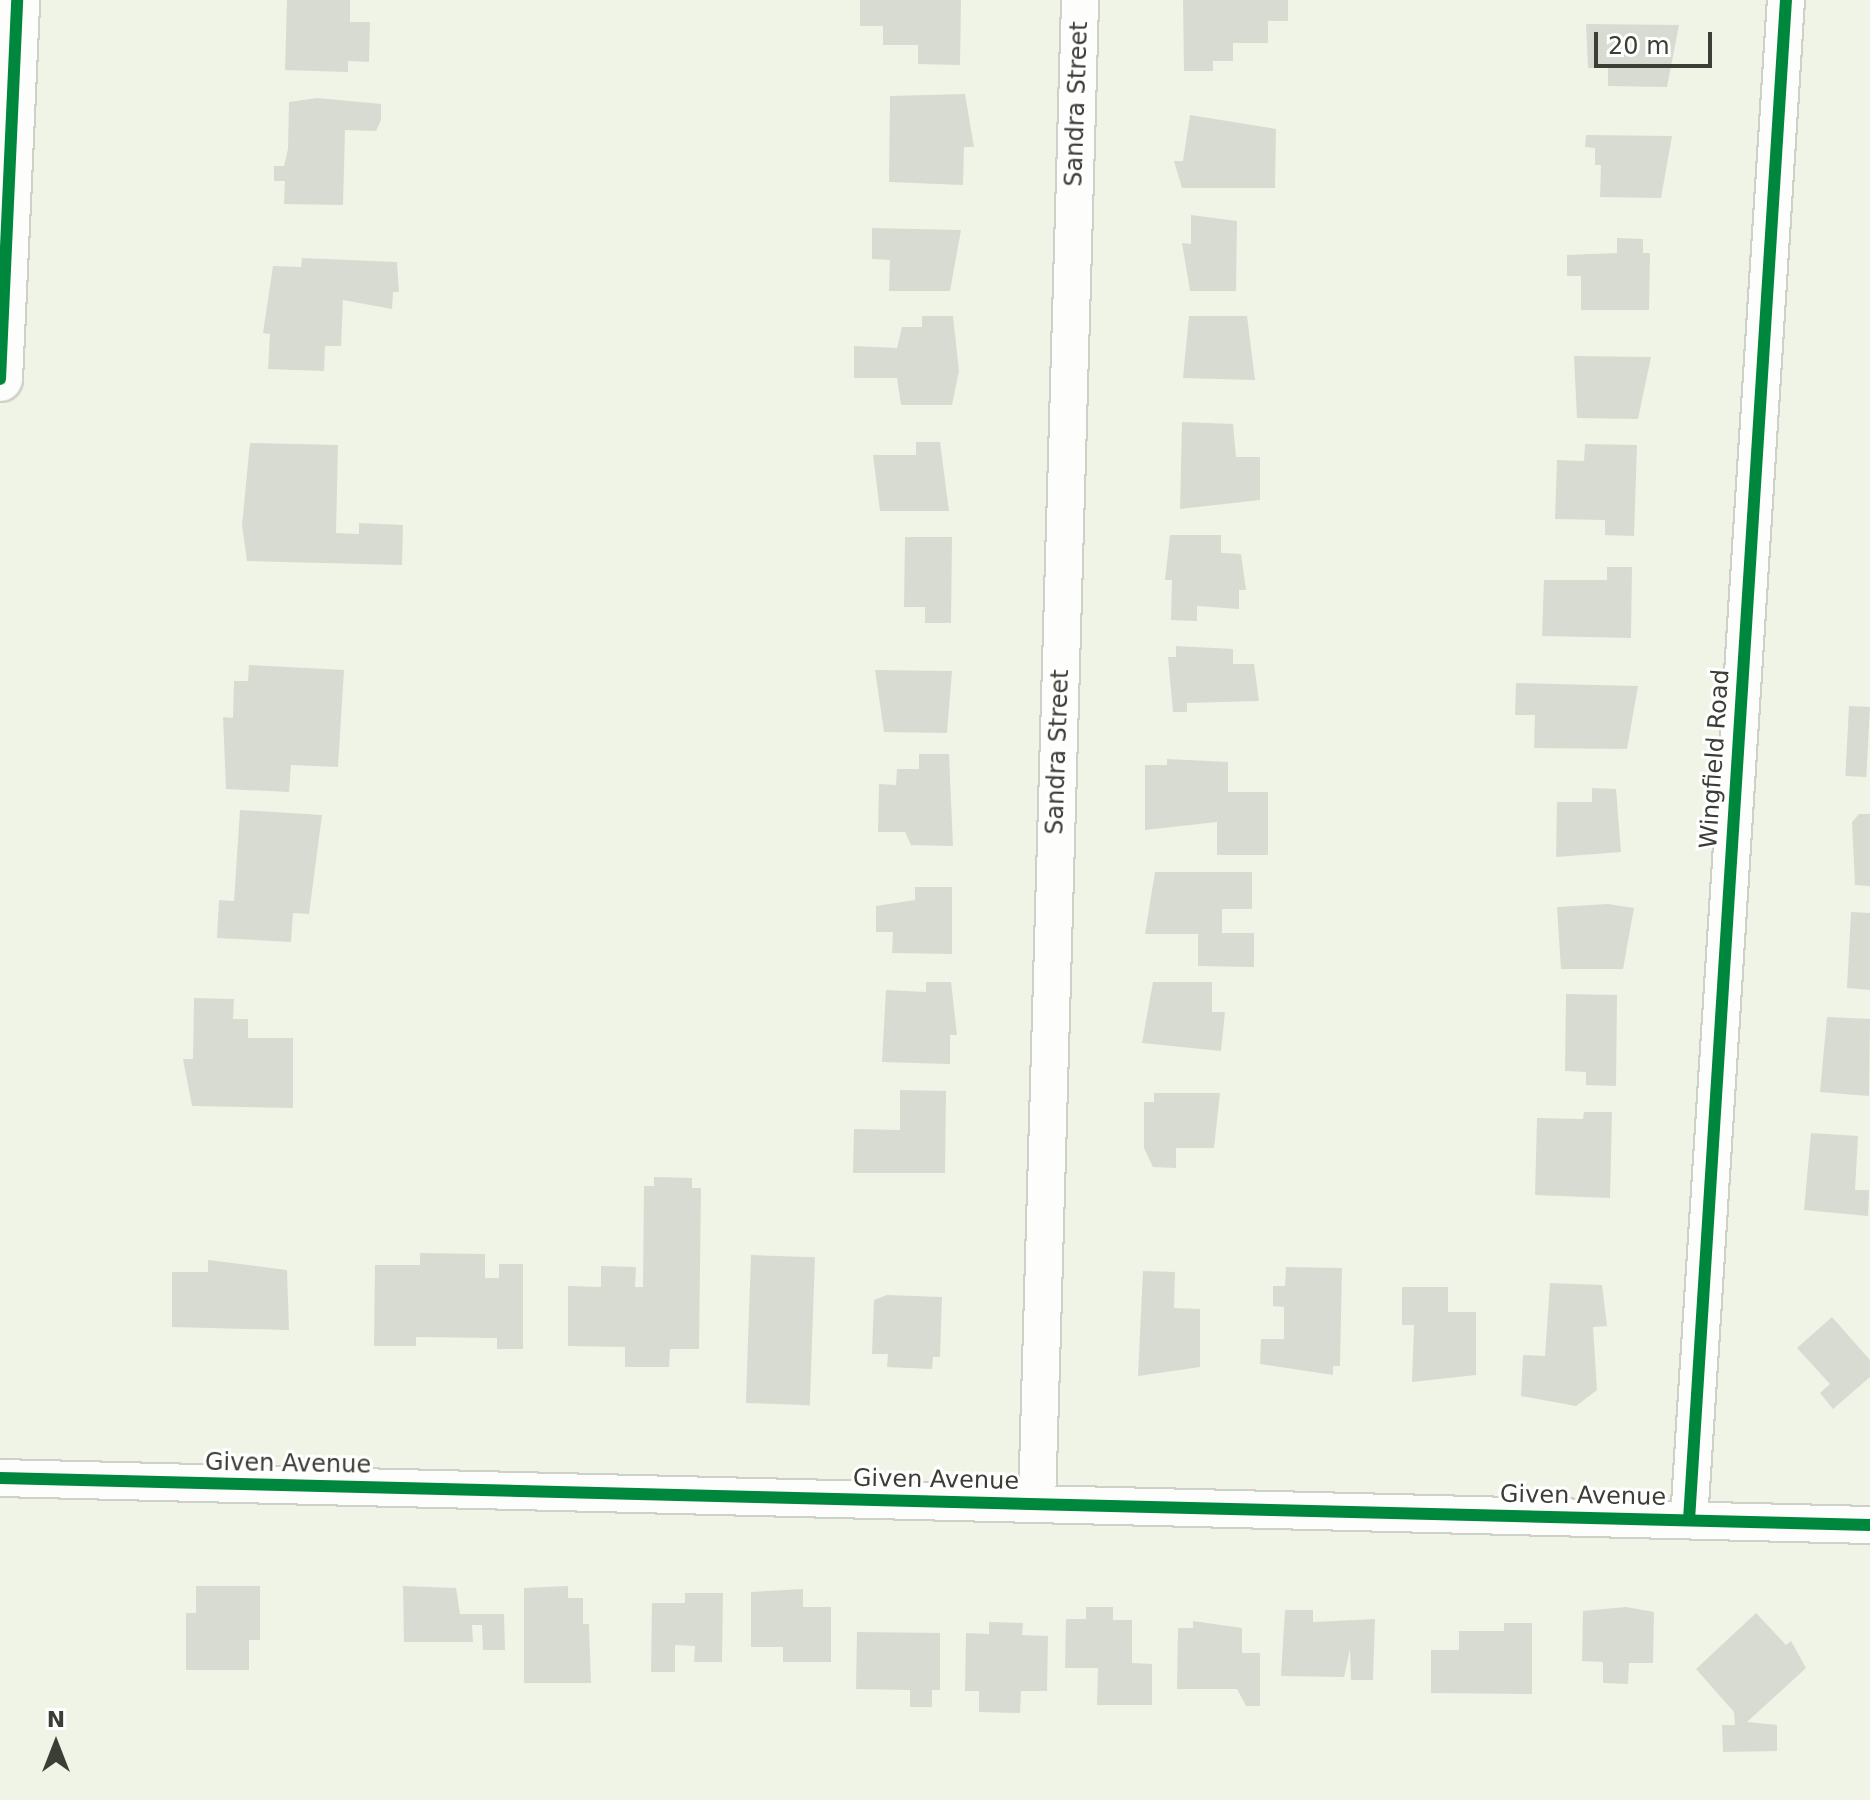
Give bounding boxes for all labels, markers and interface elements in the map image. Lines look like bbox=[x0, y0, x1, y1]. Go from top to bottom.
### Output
scale bar bbox=[1598, 16, 1716, 66]
street label: Sandra Street bbox=[1060, 21, 1094, 187]
text: 20 m bbox=[1608, 32, 1670, 60]
street label: Wingfield Road bbox=[1694, 668, 1736, 850]
street label: Sandra Street bbox=[1041, 669, 1075, 835]
street label: Given Avenue bbox=[205, 1448, 371, 1480]
street label: Given Avenue bbox=[853, 1464, 1019, 1496]
street label: Given Avenue bbox=[1500, 1480, 1666, 1512]
north arrow bbox=[16, 1704, 96, 1784]
text: N bbox=[47, 1707, 65, 1732]

